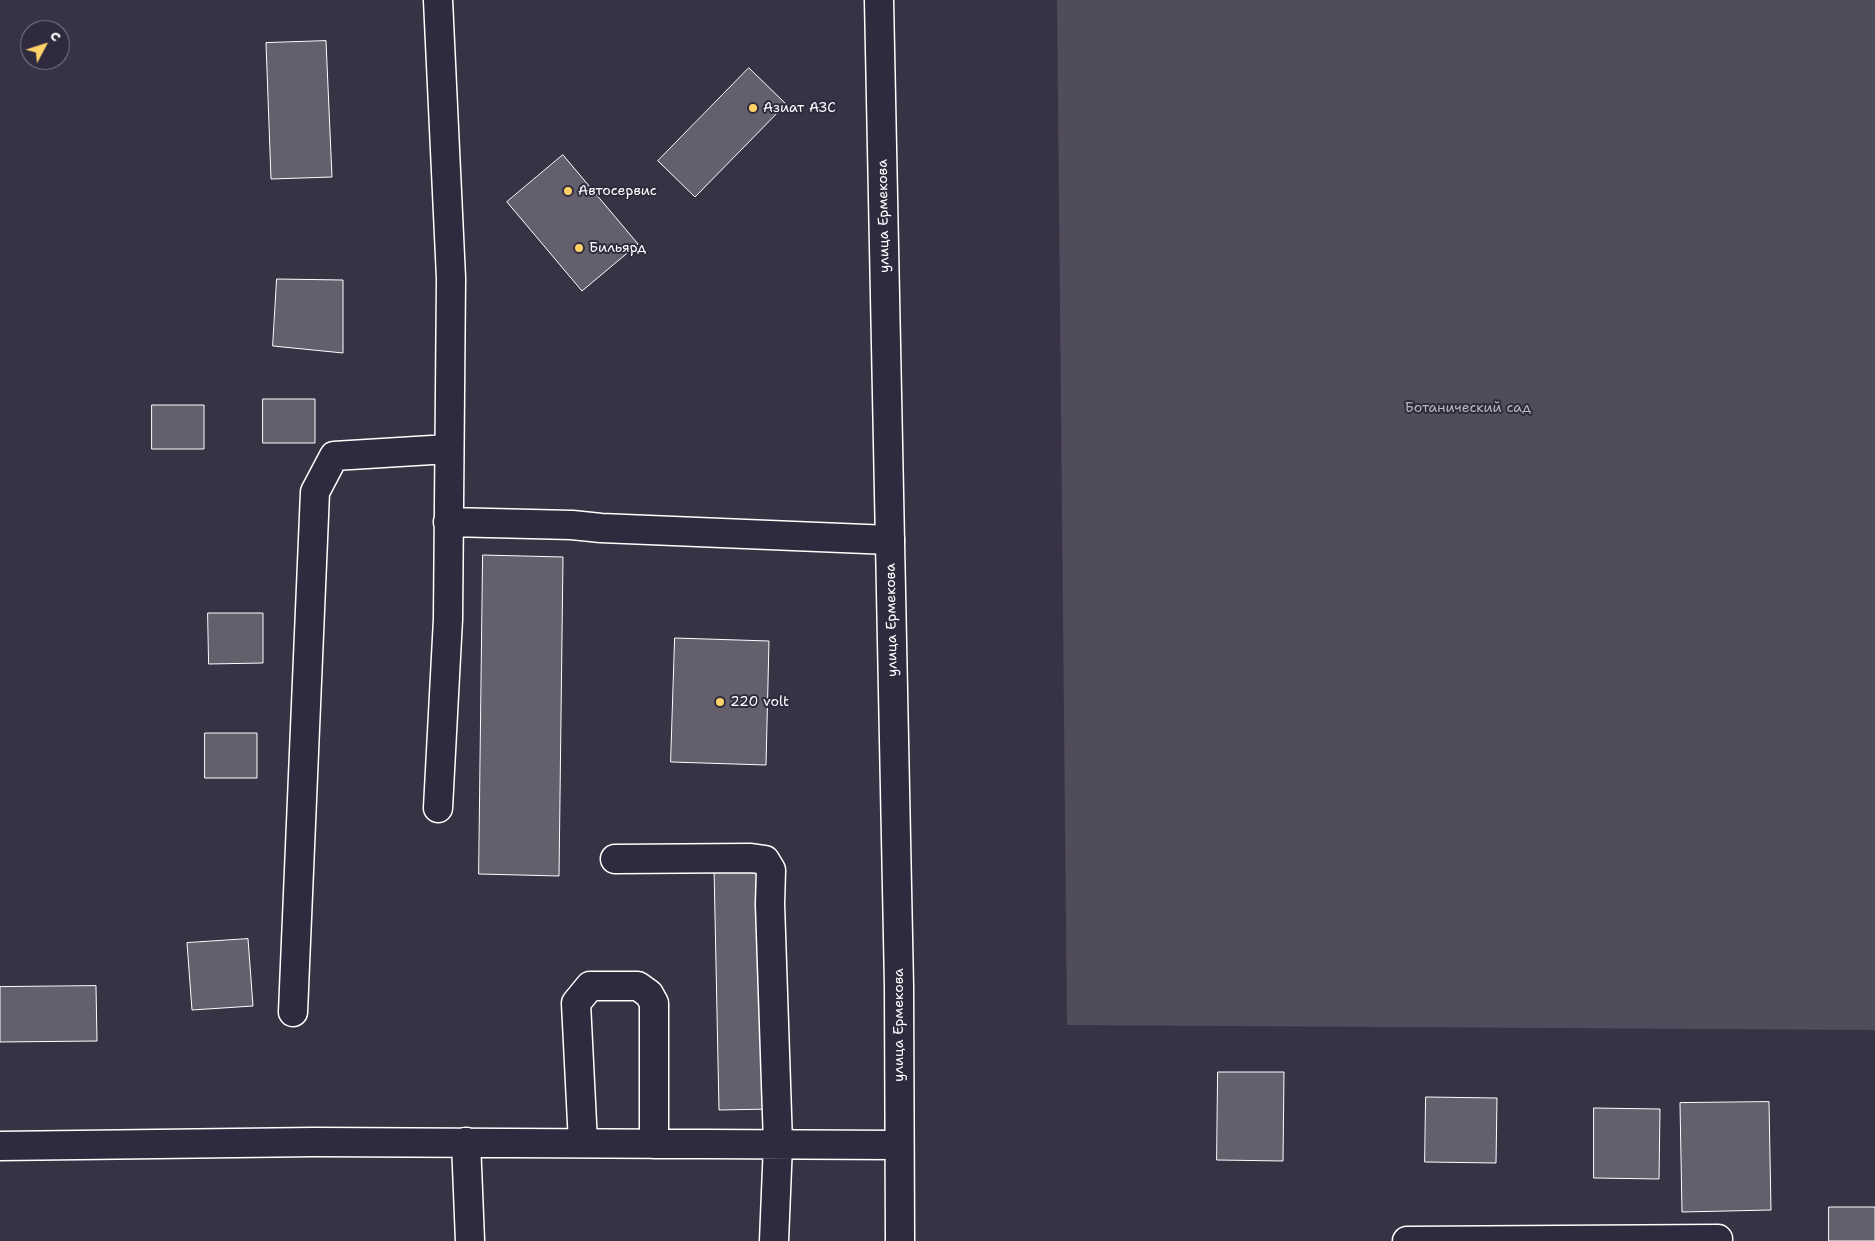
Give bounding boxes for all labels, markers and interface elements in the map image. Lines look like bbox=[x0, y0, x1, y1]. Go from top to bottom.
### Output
north arrow bbox=[20, 20, 70, 70]
text: С bbox=[46, 27, 65, 45]
place label: Азиат АЗС bbox=[763, 100, 836, 116]
marker: Азиат АЗС bbox=[747, 102, 759, 114]
street label: улица Ермекова bbox=[875, 159, 893, 273]
place label: Автосервис bbox=[578, 183, 657, 199]
marker: Автосервис bbox=[562, 185, 574, 197]
place label: Бильярд bbox=[589, 240, 646, 256]
marker: Бильярд bbox=[573, 242, 585, 254]
park label: Ботанический сад bbox=[1405, 400, 1531, 416]
street label: улица Ермекова bbox=[883, 563, 901, 677]
place label: 220 volt bbox=[730, 694, 789, 710]
marker: 220 volt bbox=[714, 696, 726, 708]
street label: улица Ермекова bbox=[891, 968, 907, 1082]

